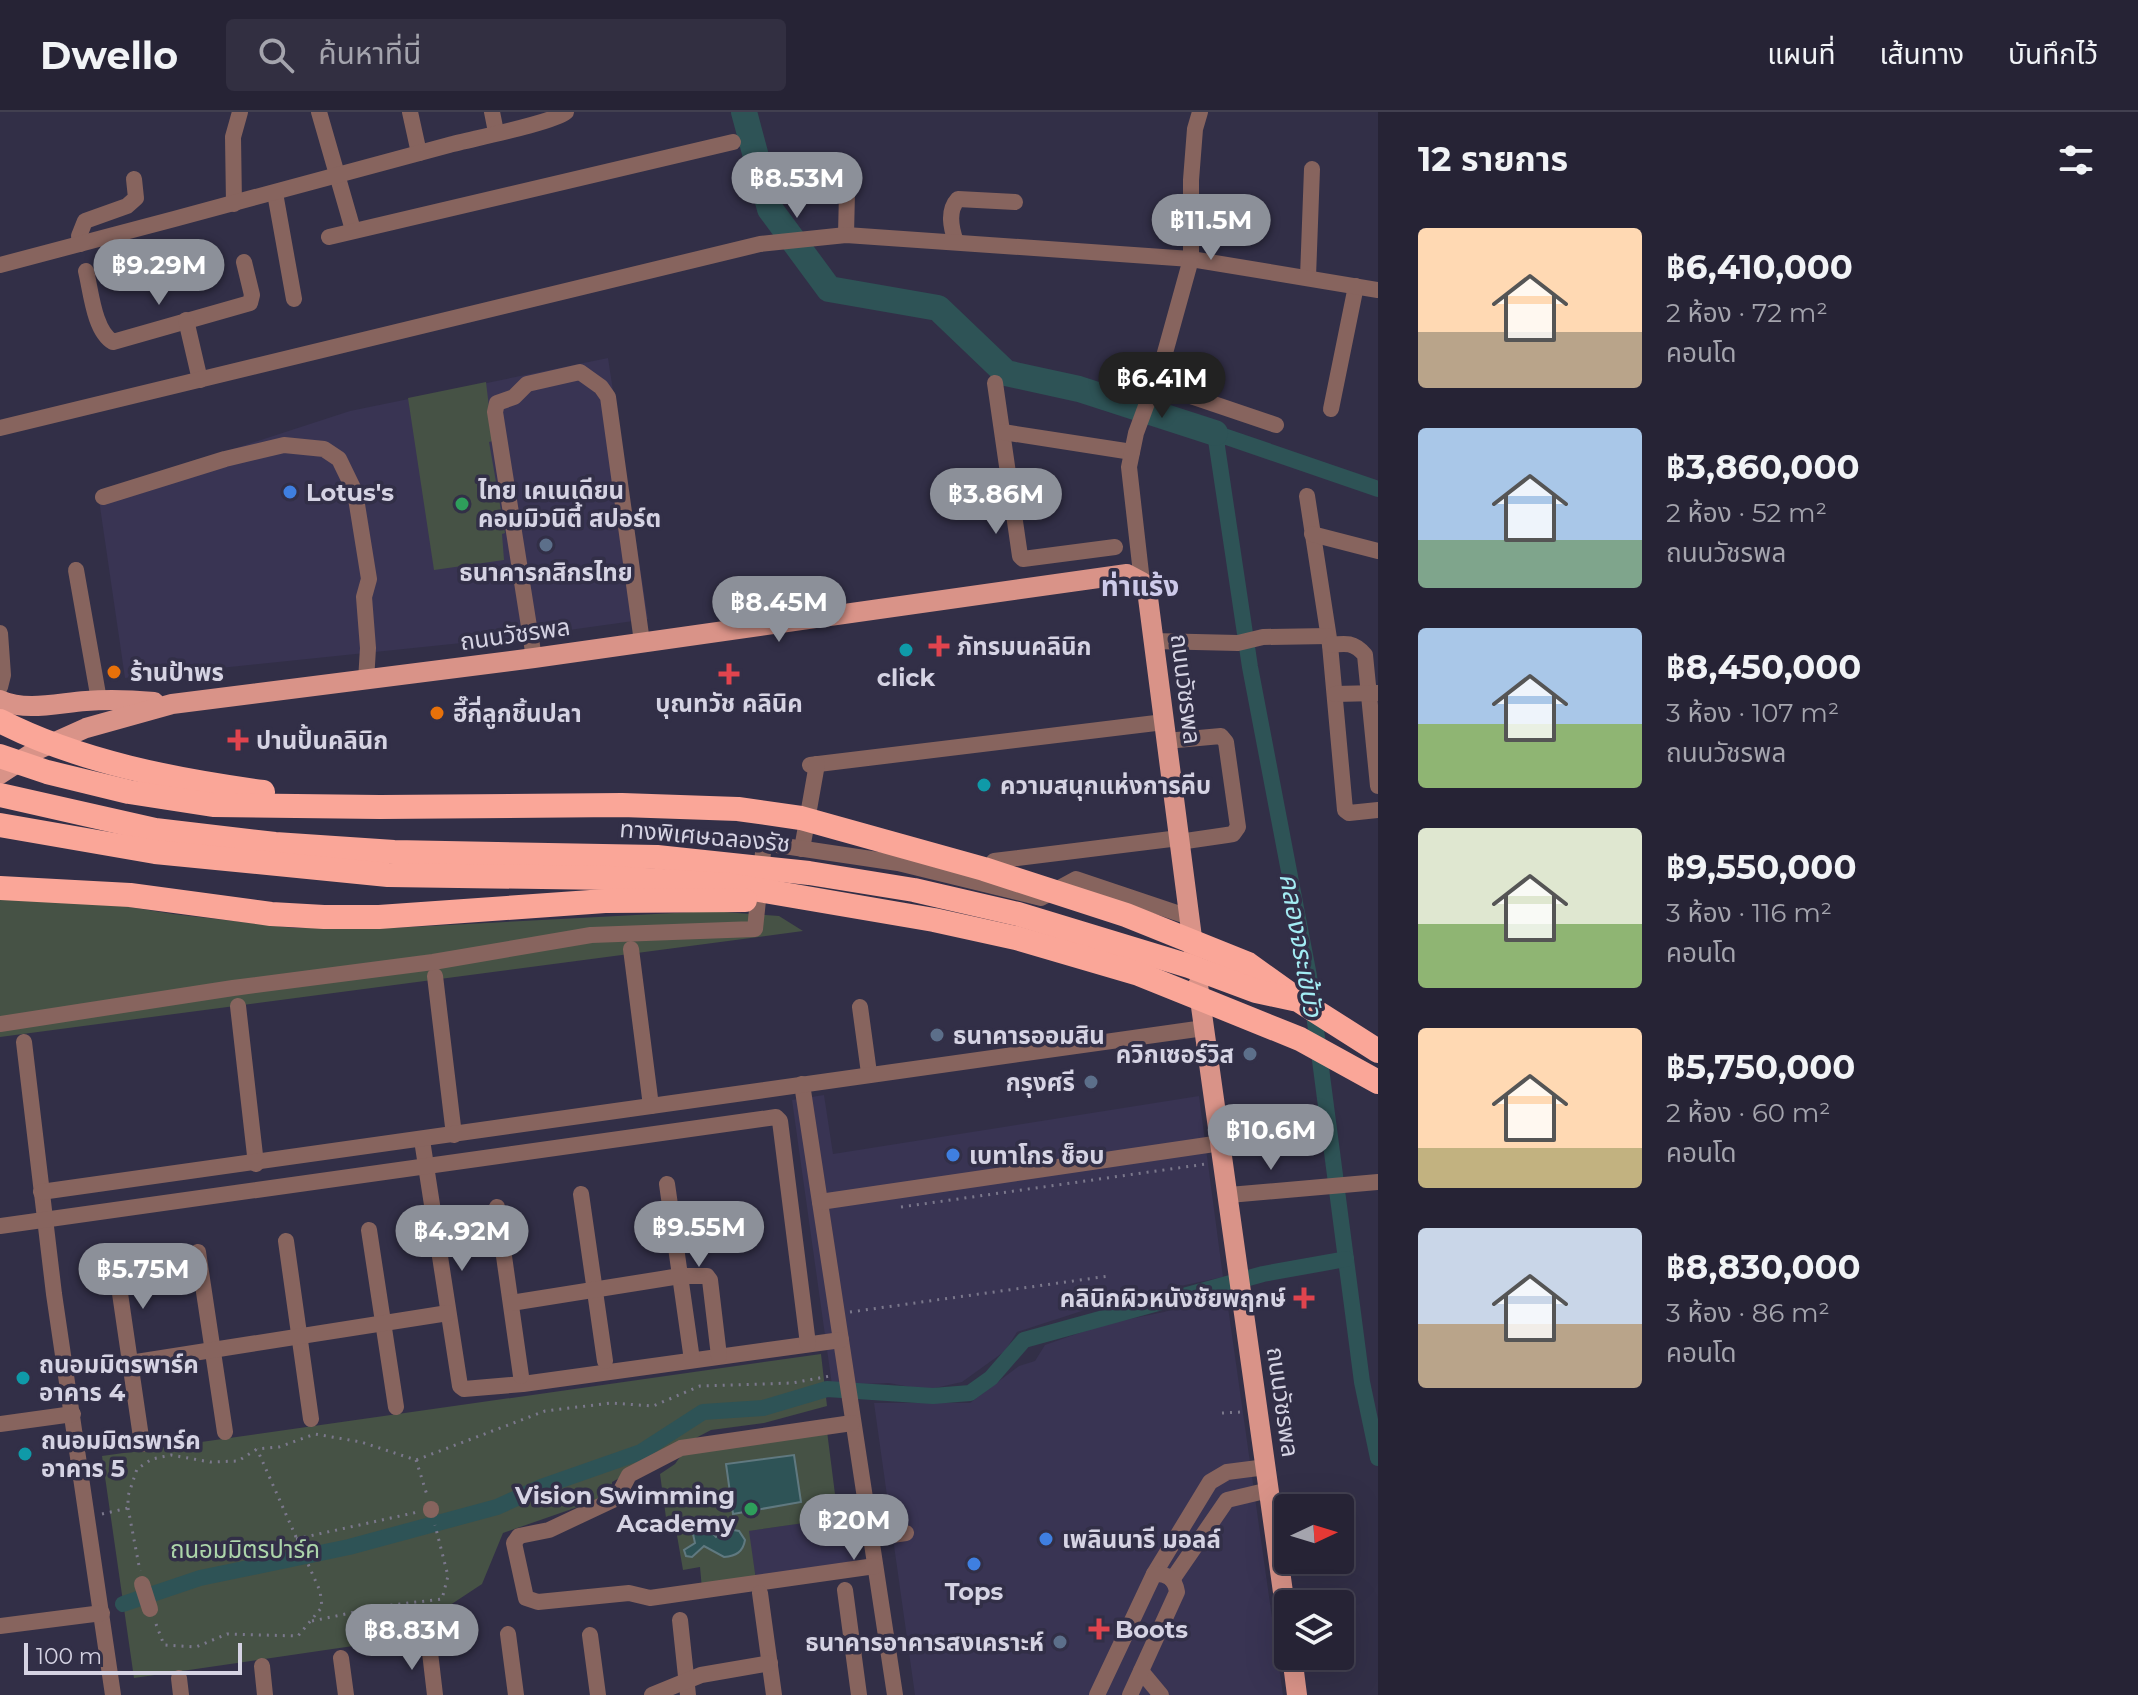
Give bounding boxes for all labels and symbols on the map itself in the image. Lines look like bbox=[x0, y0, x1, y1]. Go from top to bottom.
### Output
pin: ฿8.53M bbox=[732, 152, 862, 220]
pin: ฿11.5M bbox=[1146, 194, 1276, 262]
pin: ฿9.29M bbox=[94, 239, 224, 307]
pin: ฿6.41M bbox=[1097, 352, 1227, 420]
pin: ฿3.86M bbox=[931, 468, 1061, 536]
place label: ไทย เคเนเดียน คอมมิวนิตี้ สปอร์ต bbox=[478, 476, 661, 533]
place label: Lotus's bbox=[306, 478, 394, 507]
marker: Lotus's bbox=[281, 483, 299, 501]
marker: ไทย เคเนเดียน คอมมิวนิตี้ สปอร์ต bbox=[453, 495, 471, 513]
marker: ธนาคารกสิกรไทย bbox=[537, 536, 555, 554]
place label: ธนาคารกสิกรไทย bbox=[459, 558, 633, 587]
district label: ท่าแร้ง bbox=[1101, 569, 1179, 603]
pin: ฿8.45M bbox=[714, 576, 844, 644]
street label: ถนนวัชรพล bbox=[458, 612, 572, 656]
place label: ภัทรมนคลินิก bbox=[957, 632, 1092, 661]
street label: ถนนวัชรพล bbox=[1165, 632, 1207, 746]
marker: ภัทรมนคลินิก bbox=[928, 635, 950, 657]
marker: click bbox=[897, 641, 915, 659]
place label: ร้านป้าพร bbox=[130, 658, 224, 687]
marker: ร้านป้าพร bbox=[105, 663, 123, 681]
marker: บุณทวัช คลินิค bbox=[718, 663, 740, 685]
place label: click bbox=[877, 663, 935, 692]
place label: บุณทวัช คลินิค bbox=[655, 689, 803, 719]
place label: ฮี๊กี่ลูกชิ้นปลา bbox=[453, 696, 582, 729]
marker: ฮี๊กี่ลูกชิ้นปลา bbox=[428, 704, 446, 722]
place label: ปานปั้นคลินิก bbox=[256, 724, 388, 755]
marker: ปานปั้นคลินิก bbox=[227, 729, 249, 751]
place label: ความสนุกแห่งการคีบ bbox=[1000, 771, 1211, 801]
marker: ความสนุกแห่งการคีบ bbox=[975, 776, 993, 794]
street label: ทางพิเศษฉลองรัช bbox=[619, 814, 791, 858]
water label: คลองจระเข้บัว bbox=[1273, 871, 1330, 1020]
place label: ธนาคารออมสิน bbox=[953, 1021, 1105, 1050]
marker: ธนาคารออมสิน bbox=[928, 1026, 946, 1044]
place label: ควิกเซอร์วิส bbox=[1116, 1040, 1234, 1069]
marker: ควิกเซอร์วิส bbox=[1241, 1045, 1259, 1063]
place label: กรุงศรี bbox=[1006, 1068, 1075, 1098]
marker: กรุงศรี bbox=[1082, 1073, 1100, 1091]
pin: ฿10.6M bbox=[1206, 1104, 1336, 1172]
place label: เบทาโกร ช็อบ bbox=[969, 1141, 1105, 1170]
marker: เบทาโกร ช็อบ bbox=[944, 1146, 962, 1164]
pin: ฿9.55M bbox=[634, 1201, 764, 1269]
pin: ฿4.92M bbox=[397, 1205, 527, 1273]
pin: ฿5.75M bbox=[78, 1243, 208, 1311]
place label: คลินิกผิวหนังชัยพฤกษ์ bbox=[1060, 1284, 1286, 1313]
marker: คลินิกผิวหนังชัยพฤกษ์ bbox=[1293, 1287, 1315, 1309]
street label: ถนนวัชรพล bbox=[1261, 1345, 1305, 1459]
place label: ถนอมมิตรพาร์ค อาคาร 4 bbox=[39, 1350, 199, 1407]
marker: ถนอมมิตรพาร์ค อาคาร 4 bbox=[14, 1369, 32, 1387]
place label: ถนอมมิตรพาร์ค อาคาร 5 bbox=[41, 1426, 201, 1483]
marker: ถนอมมิตรพาร์ค อาคาร 5 bbox=[16, 1445, 34, 1463]
place label: Vision Swimming Academy bbox=[514, 1481, 736, 1538]
pin: ฿20M bbox=[807, 1494, 901, 1562]
north arrow bbox=[1274, 1494, 1354, 1574]
marker: Vision Swimming Academy bbox=[742, 1500, 760, 1518]
place label: เพลินนารี มอลล์ bbox=[1062, 1525, 1221, 1554]
marker: เพลินนารี มอลล์ bbox=[1037, 1530, 1055, 1548]
park label: ถนอมมิตรปาร์ค bbox=[170, 1535, 320, 1564]
marker: Tops bbox=[965, 1555, 983, 1573]
place label: Tops bbox=[945, 1577, 1004, 1606]
pin: ฿8.83M bbox=[347, 1604, 477, 1672]
place label: Boots bbox=[1115, 1615, 1188, 1644]
marker: Boots bbox=[1090, 1620, 1108, 1638]
place label: ธนาคารอาคารสงเคราะห์ bbox=[805, 1628, 1044, 1657]
marker: ธนาคารอาคารสงเคราะห์ bbox=[1051, 1633, 1069, 1651]
scale bar bbox=[24, 1639, 242, 1675]

